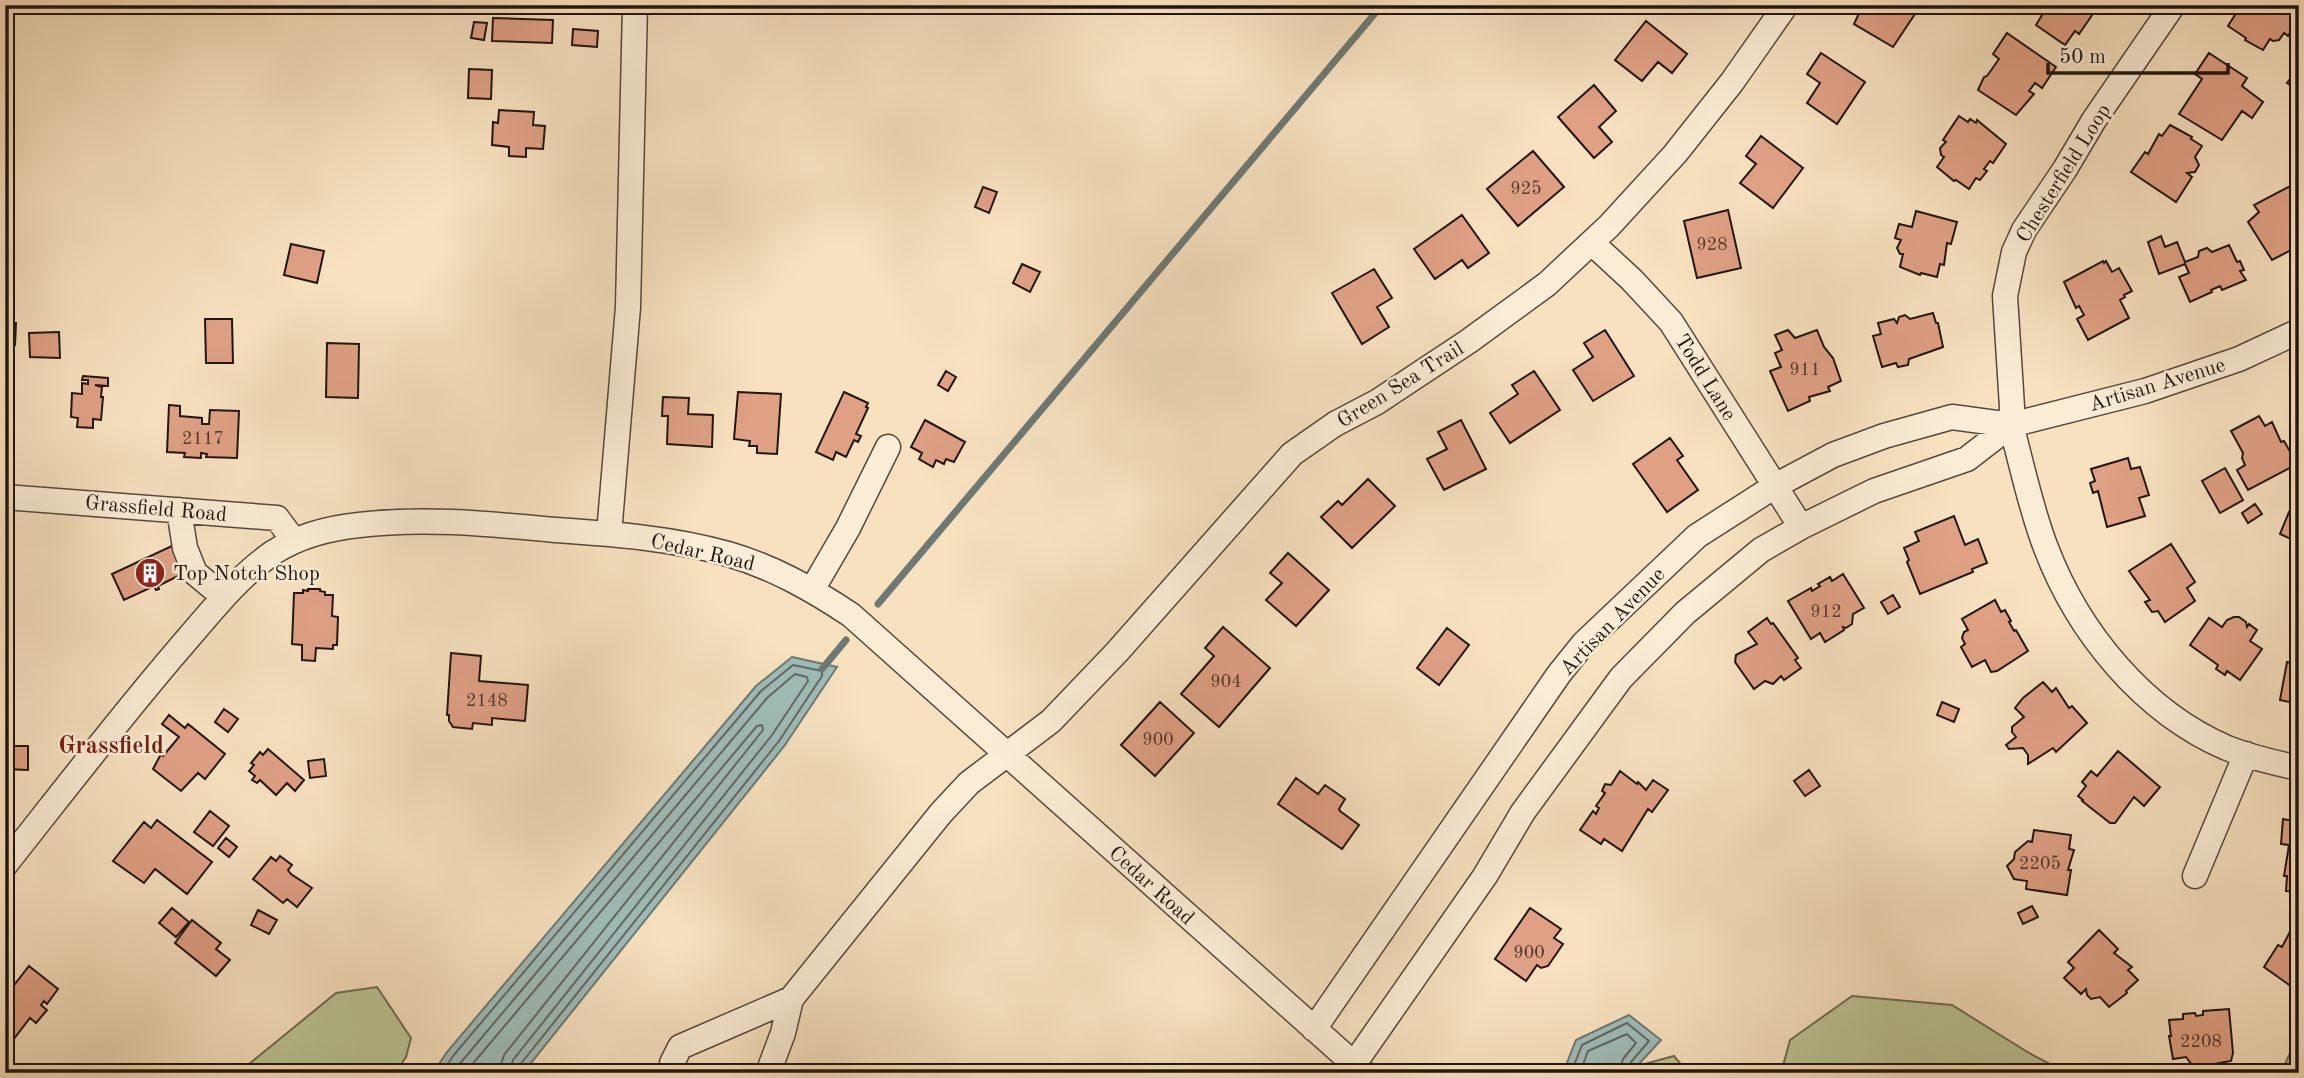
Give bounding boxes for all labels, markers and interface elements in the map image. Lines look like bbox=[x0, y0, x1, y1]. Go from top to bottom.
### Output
scale bar bbox=[2048, 32, 2229, 76]
text: 50 m bbox=[2059, 47, 2106, 68]
street label: Chesterfield Loop bbox=[2013, 101, 2115, 247]
house number: 925 bbox=[1510, 180, 1542, 198]
house number: 928 bbox=[1696, 236, 1728, 254]
street label: Todd Lane bbox=[1670, 331, 1739, 425]
street label: Green Sea Trail bbox=[1334, 338, 1468, 432]
street label: Artisan Avenue bbox=[2087, 355, 2228, 416]
house number: 911 bbox=[1789, 361, 1821, 379]
house number: 2117 bbox=[182, 430, 224, 448]
street label: Grassfield Road bbox=[84, 493, 228, 526]
street label: Cedar Road bbox=[648, 531, 757, 576]
building icon: Top Notch Shop bbox=[133, 556, 167, 590]
place label: Top Notch Shop bbox=[173, 564, 320, 585]
street label: Artisan Avenue bbox=[1557, 564, 1670, 680]
house number: 912 bbox=[1810, 603, 1842, 621]
house number: 904 bbox=[1210, 673, 1242, 691]
house number: 2148 bbox=[466, 692, 508, 710]
house number: 900 bbox=[1142, 731, 1174, 749]
district label: Grassfield bbox=[58, 735, 164, 759]
street label: Cedar Road bbox=[1104, 843, 1198, 930]
house number: 2205 bbox=[2019, 855, 2061, 873]
house number: 900 bbox=[1513, 944, 1545, 962]
house number: 2208 bbox=[2180, 1033, 2222, 1051]

